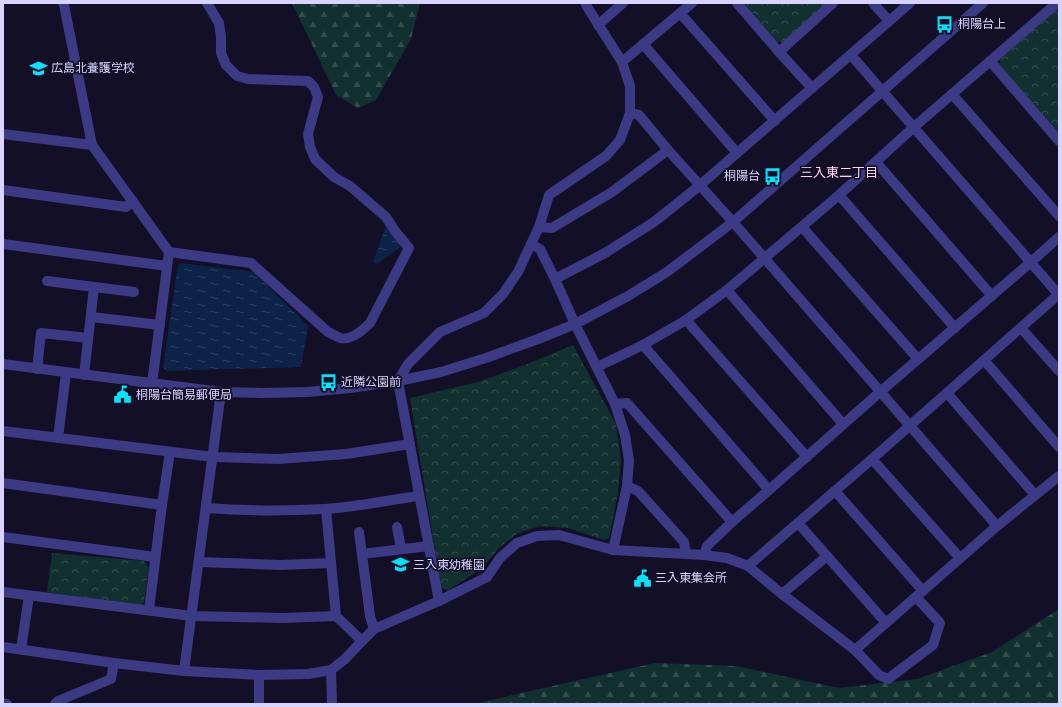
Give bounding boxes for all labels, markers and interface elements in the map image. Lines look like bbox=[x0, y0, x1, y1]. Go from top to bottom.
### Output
bus stop icon: 桐陽台上 bbox=[935, 14, 955, 34]
place label: 桐陽台上 bbox=[958, 16, 1006, 32]
school or university icon: 広島北養護学校 bbox=[28, 58, 48, 78]
place label: 広島北養護学校 bbox=[51, 60, 135, 76]
district label: 三入東二丁目 bbox=[800, 164, 878, 181]
bus stop icon: 桐陽台 bbox=[763, 166, 783, 186]
place label: 桐陽台 bbox=[724, 168, 760, 184]
bus stop icon: 近隣公園前 bbox=[318, 372, 338, 392]
place label: 近隣公園前 bbox=[341, 374, 401, 390]
public building icon: 桐陽台簡易郵便局 bbox=[113, 385, 133, 405]
place label: 桐陽台簡易郵便局 bbox=[136, 387, 232, 403]
school or university icon: 三入東幼稚園 bbox=[390, 555, 410, 575]
place label: 三入東幼稚園 bbox=[413, 557, 485, 573]
public building icon: 三入東集会所 bbox=[632, 568, 652, 588]
place label: 三入東集会所 bbox=[655, 570, 727, 586]

